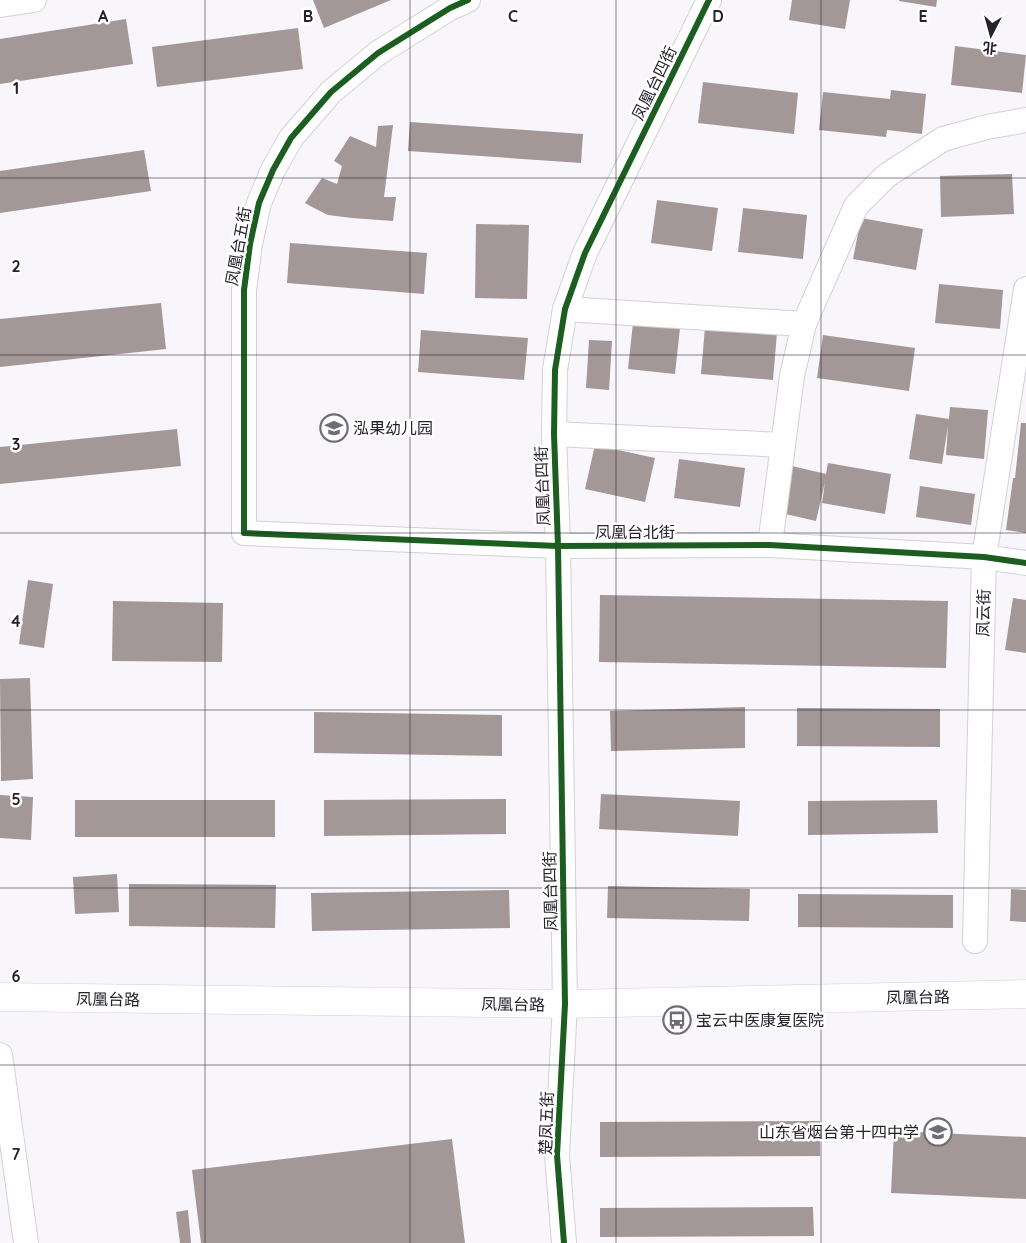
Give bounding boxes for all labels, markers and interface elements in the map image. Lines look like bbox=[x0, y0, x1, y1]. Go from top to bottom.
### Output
text: A bbox=[98, 6, 109, 26]
text: B bbox=[303, 6, 313, 26]
text: C bbox=[508, 6, 518, 26]
text: D bbox=[712, 6, 724, 26]
text: E bbox=[918, 6, 928, 26]
north arrow bbox=[966, 10, 1016, 60]
text: 北 bbox=[982, 38, 998, 58]
street label: 凤凰台四街 bbox=[627, 43, 681, 123]
text: 1 bbox=[13, 78, 19, 98]
street label: 凤凰台五街 bbox=[221, 205, 255, 287]
text: 2 bbox=[11, 256, 21, 276]
school or university icon: 泓果幼儿园 bbox=[319, 413, 349, 443]
place label: 泓果幼儿园 bbox=[353, 418, 433, 438]
text: 3 bbox=[12, 434, 20, 454]
street label: 凤凰台四街 bbox=[531, 446, 553, 526]
street label: 凤凰台北街 bbox=[595, 522, 675, 542]
street label: 凤云街 bbox=[973, 589, 993, 637]
text: 4 bbox=[11, 611, 21, 631]
text: 5 bbox=[11, 789, 21, 809]
street label: 凤凰台四街 bbox=[539, 851, 561, 931]
text: 6 bbox=[12, 966, 21, 986]
street label: 凤凰台路 bbox=[886, 986, 950, 1008]
street label: 凤凰台路 bbox=[76, 988, 140, 1010]
street label: 凤凰台路 bbox=[481, 993, 545, 1015]
bus stop icon: 宝云中医康复医院 bbox=[662, 1005, 692, 1035]
place label: 宝云中医康复医院 bbox=[696, 1010, 824, 1030]
street label: 楚凤五街 bbox=[535, 1091, 557, 1155]
school or university icon: 山东省烟台第十四中学 bbox=[923, 1117, 953, 1147]
place label: 山东省烟台第十四中学 bbox=[759, 1122, 919, 1142]
text: 7 bbox=[12, 1144, 21, 1164]

